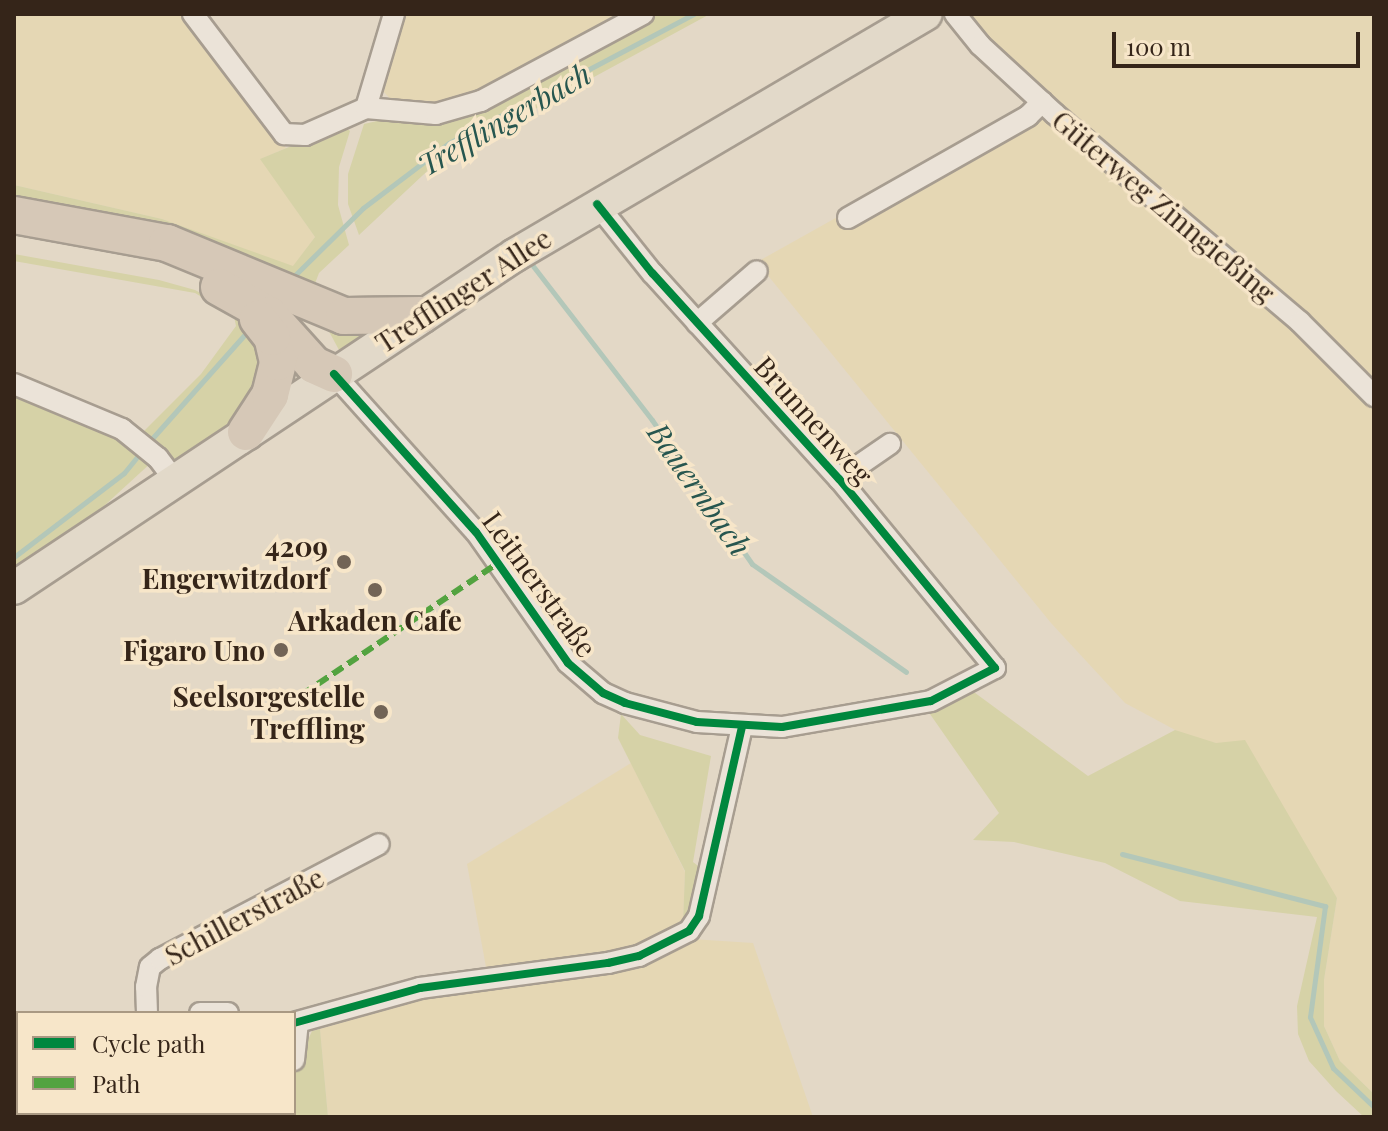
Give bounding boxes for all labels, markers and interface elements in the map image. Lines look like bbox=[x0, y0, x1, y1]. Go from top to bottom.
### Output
scale bar bbox=[1116, 16, 1364, 66]
text: 100 m bbox=[1126, 30, 1191, 62]
water label: Trefflingerbach bbox=[411, 55, 597, 183]
street label: Güterweg Zinngießing bbox=[1046, 103, 1282, 309]
street label: Trefflinger Allee bbox=[368, 220, 558, 360]
street label: Brunnenweg bbox=[748, 349, 880, 491]
water label: Bauernbach bbox=[641, 415, 759, 563]
street label: Leitnerstraße bbox=[476, 505, 604, 663]
place label: 4209 Engerwitzdorf bbox=[142, 529, 328, 595]
marker: 4209 Engerwitzdorf bbox=[335, 553, 353, 571]
marker: Arkaden Cafe bbox=[366, 581, 384, 599]
place label: Arkaden Cafe bbox=[288, 603, 462, 637]
place label: Figaro Uno bbox=[123, 633, 265, 667]
marker: Figaro Uno bbox=[272, 641, 290, 659]
place label: Seelsorgestelle Treffling bbox=[173, 679, 365, 745]
marker: Seelsorgestelle Treffling bbox=[372, 703, 390, 721]
street label: Schillerstraße bbox=[159, 860, 329, 972]
legend bbox=[16, 1011, 296, 1115]
text: Cycle path bbox=[92, 1027, 205, 1059]
text: Path bbox=[92, 1067, 140, 1099]

